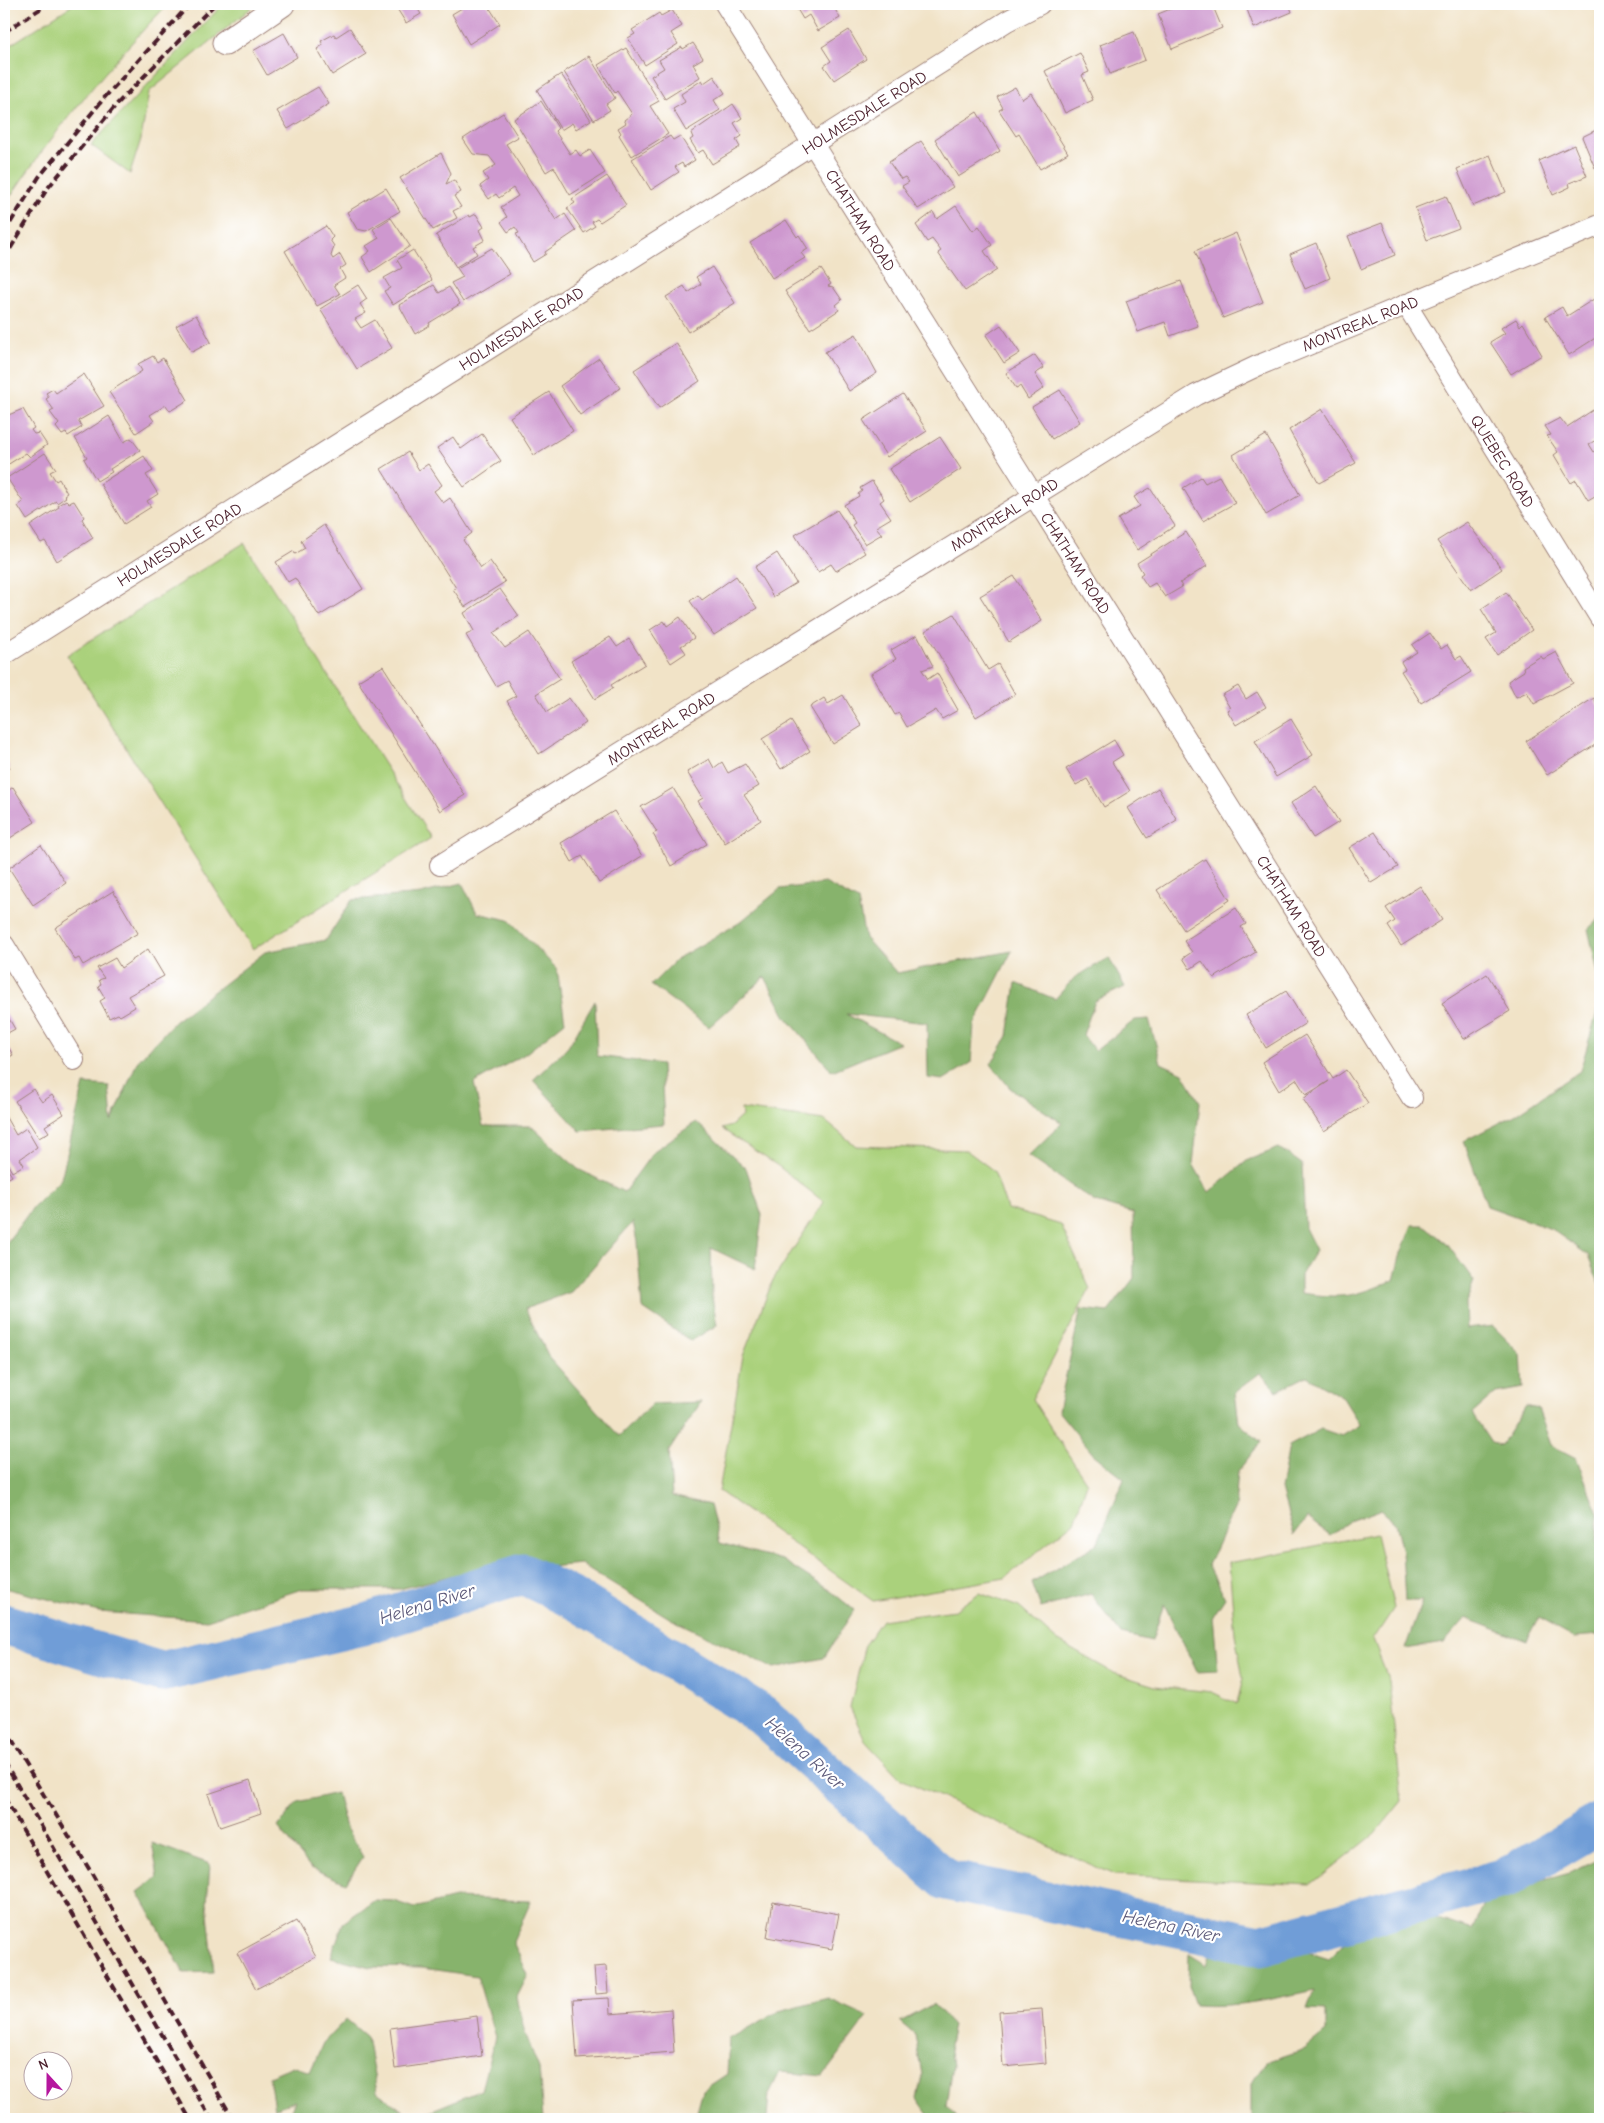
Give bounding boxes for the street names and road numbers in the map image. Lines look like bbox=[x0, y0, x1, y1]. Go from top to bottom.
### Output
street label: HOLMESDALE ROAD bbox=[799, 67, 930, 158]
street label: CHATHAM ROAD bbox=[822, 166, 899, 275]
street label: HOLMESDALE ROAD bbox=[456, 283, 587, 374]
street label: MONTREAL ROAD bbox=[1300, 292, 1421, 355]
street label: QUEBEC ROAD bbox=[1466, 412, 1538, 511]
street label: MONTREAL ROAD bbox=[947, 474, 1062, 555]
street label: HOLMESDALE ROAD bbox=[114, 499, 245, 590]
street label: CHATHAM ROAD bbox=[1037, 509, 1114, 618]
street label: MONTREAL ROAD bbox=[604, 688, 719, 769]
street label: CHATHAM ROAD bbox=[1253, 852, 1330, 961]

